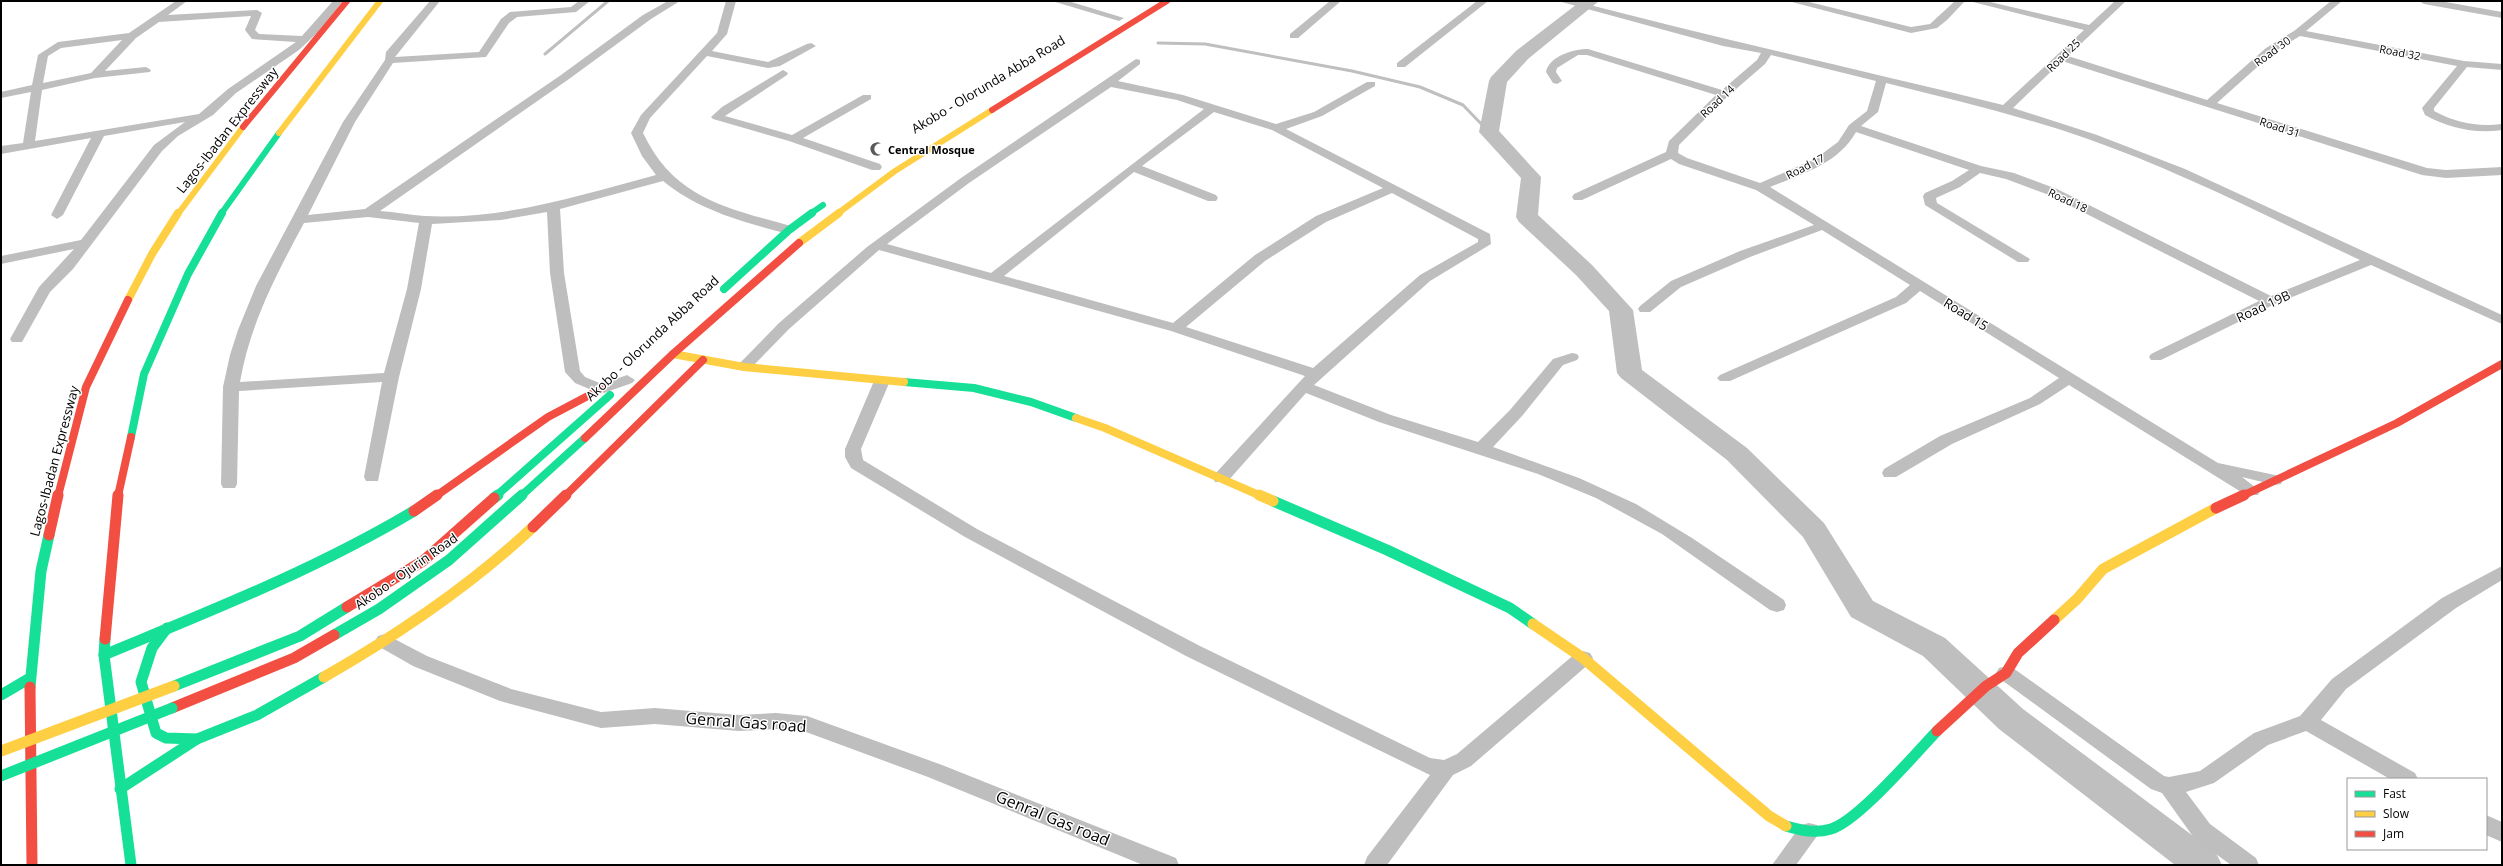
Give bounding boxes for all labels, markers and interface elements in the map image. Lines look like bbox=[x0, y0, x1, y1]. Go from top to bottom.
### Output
street label: Akobo - Olorunda Abba Road bbox=[908, 31, 1068, 137]
street label: Road 30 bbox=[2251, 33, 2293, 69]
street label: Road 25 bbox=[2043, 35, 2083, 75]
street label: Road 32 bbox=[2378, 41, 2422, 63]
street label: Lagos-Ibadan Expressway bbox=[172, 63, 282, 197]
street label: Road 14 bbox=[1697, 81, 1738, 121]
street label: Road 31 bbox=[2258, 113, 2302, 141]
mosque icon: Central Mosque bbox=[869, 141, 885, 157]
place label: Central Mosque bbox=[888, 142, 975, 157]
street label: Road 17 bbox=[1783, 150, 1827, 182]
street label: Road 18 bbox=[2046, 184, 2090, 216]
street label: Akobo - Olorunda Abba Road bbox=[581, 271, 723, 405]
street label: Road 19B bbox=[2233, 286, 2293, 326]
street label: Road 15 bbox=[1940, 293, 1992, 335]
street label: Lagos-Ibadan Expressway bbox=[25, 383, 83, 538]
street label: Akobo - Ojurin Road bbox=[351, 529, 461, 613]
street label: Genral Gas road bbox=[685, 707, 807, 737]
legend bbox=[2347, 778, 2487, 850]
street label: Genral Gas road bbox=[993, 785, 1113, 851]
text: Fast bbox=[2383, 785, 2406, 802]
text: Slow bbox=[2383, 805, 2410, 822]
text: Jam bbox=[2382, 825, 2404, 842]

